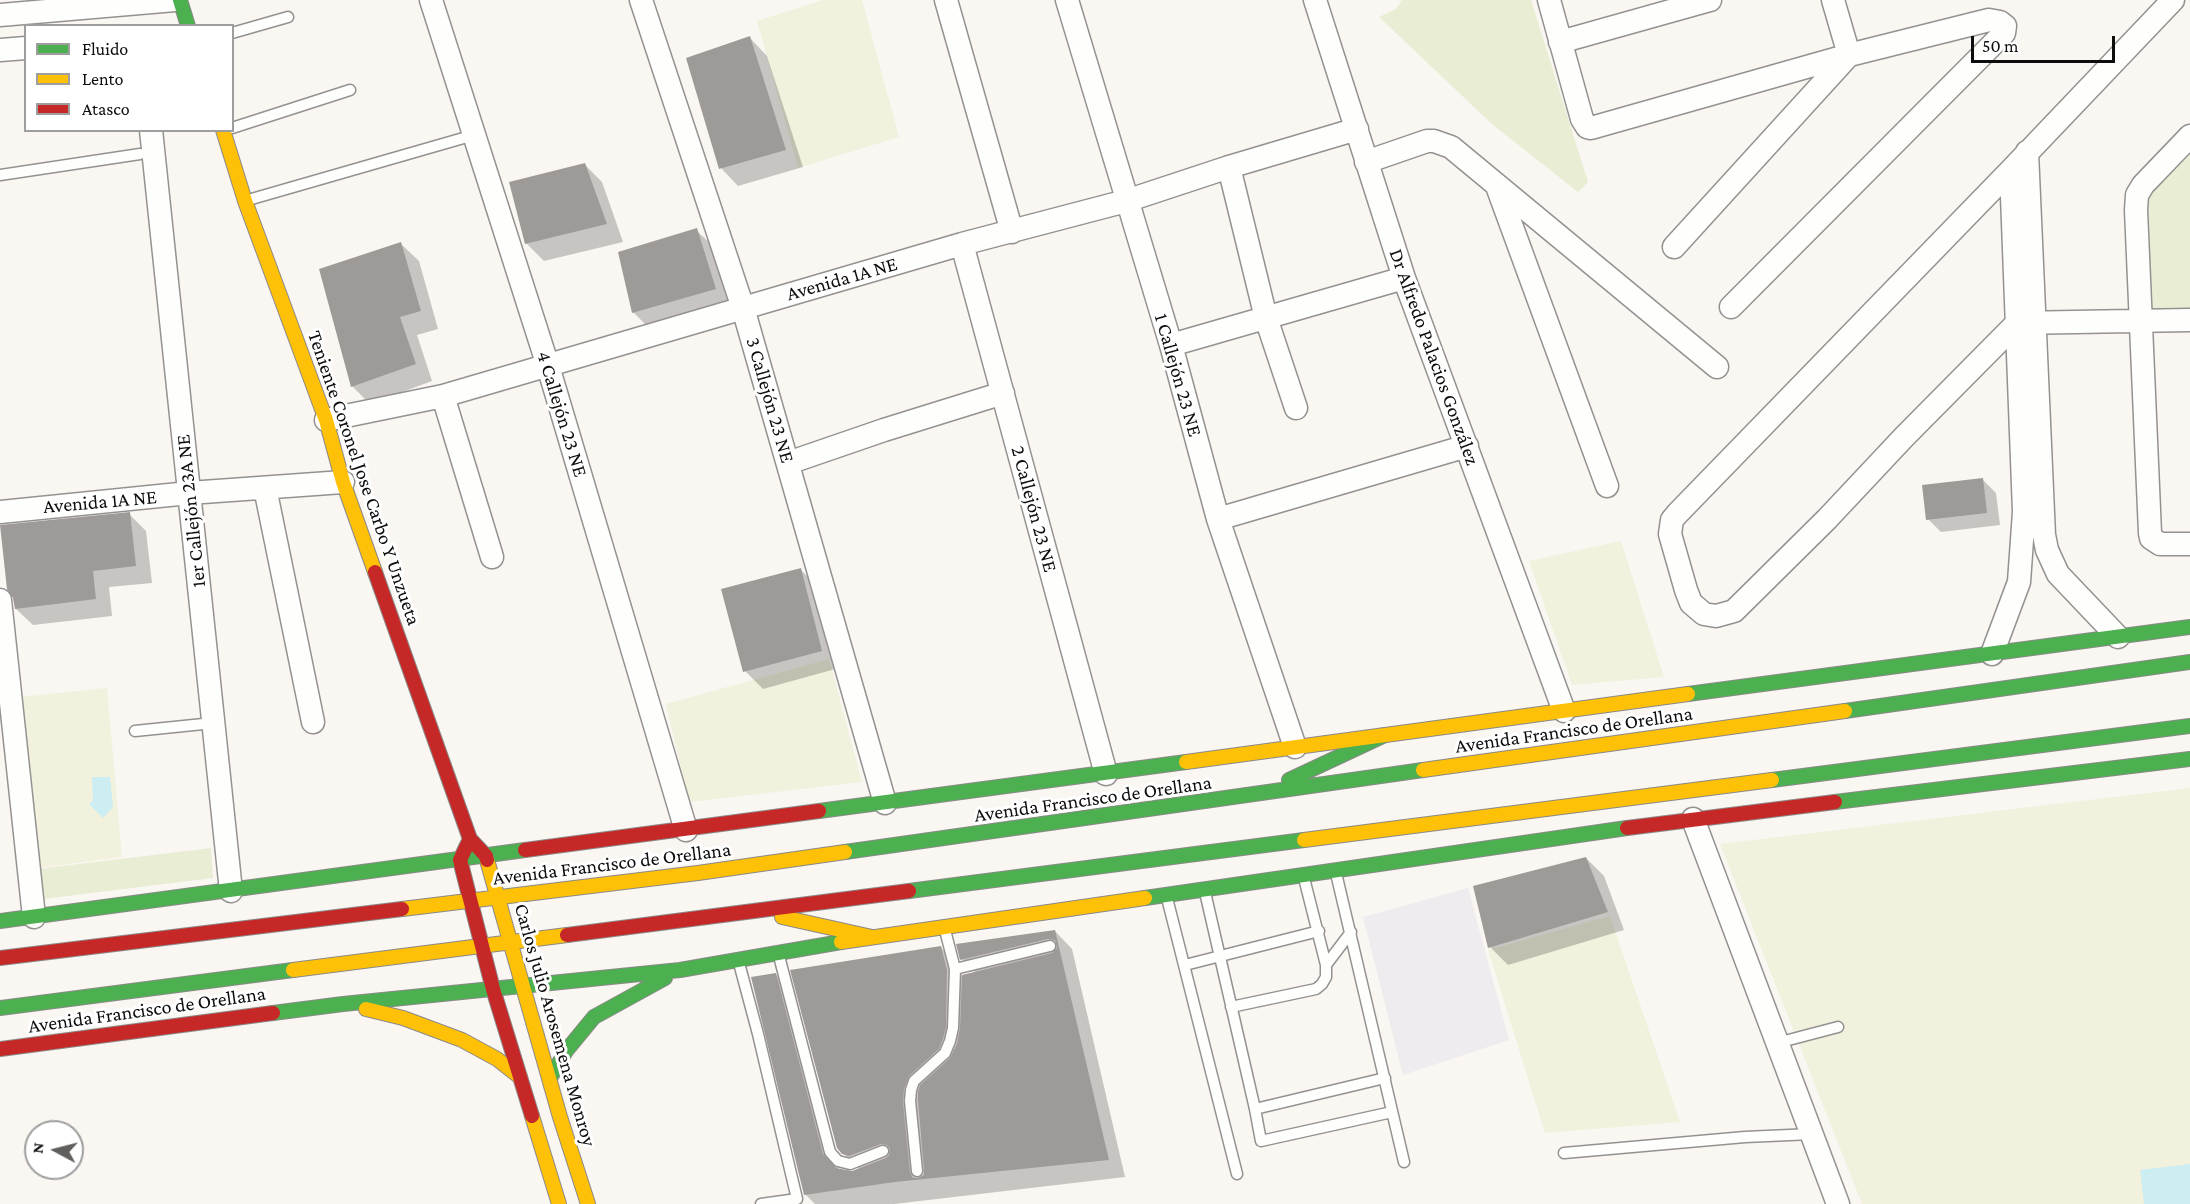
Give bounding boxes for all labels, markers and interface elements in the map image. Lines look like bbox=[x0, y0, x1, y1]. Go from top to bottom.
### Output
legend bbox=[24, 24, 234, 132]
scale bar bbox=[1974, 24, 2118, 62]
text: 50 m bbox=[1982, 36, 2019, 56]
text: Fluido bbox=[82, 39, 128, 59]
text: Lento bbox=[82, 69, 123, 89]
text: Atasco bbox=[82, 99, 130, 119]
street label: Dr Alfredo Palacios González bbox=[1384, 246, 1484, 468]
street label: Avenida 1A NE bbox=[784, 252, 900, 306]
street label: 1 Callejón 23 NE bbox=[1149, 311, 1207, 439]
street label: Teniente Coronel Jose Carbo Y Unzueta bbox=[302, 328, 426, 628]
street label: 3 Callejón 23 NE bbox=[741, 334, 799, 466]
street label: 4 Callejón 23 NE bbox=[531, 348, 593, 480]
street label: 1er Callejón 23A NE bbox=[171, 433, 211, 589]
street label: 2 Callejón 23 NE bbox=[1006, 443, 1062, 575]
street label: Avenida 1A NE bbox=[42, 485, 158, 519]
street label: Avenida Francisco de Orellana bbox=[1454, 701, 1694, 759]
street label: Avenida Francisco de Orellana bbox=[973, 770, 1213, 828]
street label: Avenida Francisco de Orellana bbox=[492, 837, 732, 891]
street label: Carlos Julio Arosemena Monroy bbox=[509, 901, 601, 1149]
street label: Avenida Francisco de Orellana bbox=[27, 981, 267, 1039]
north arrow bbox=[24, 1120, 84, 1180]
text: N bbox=[29, 1142, 47, 1154]

